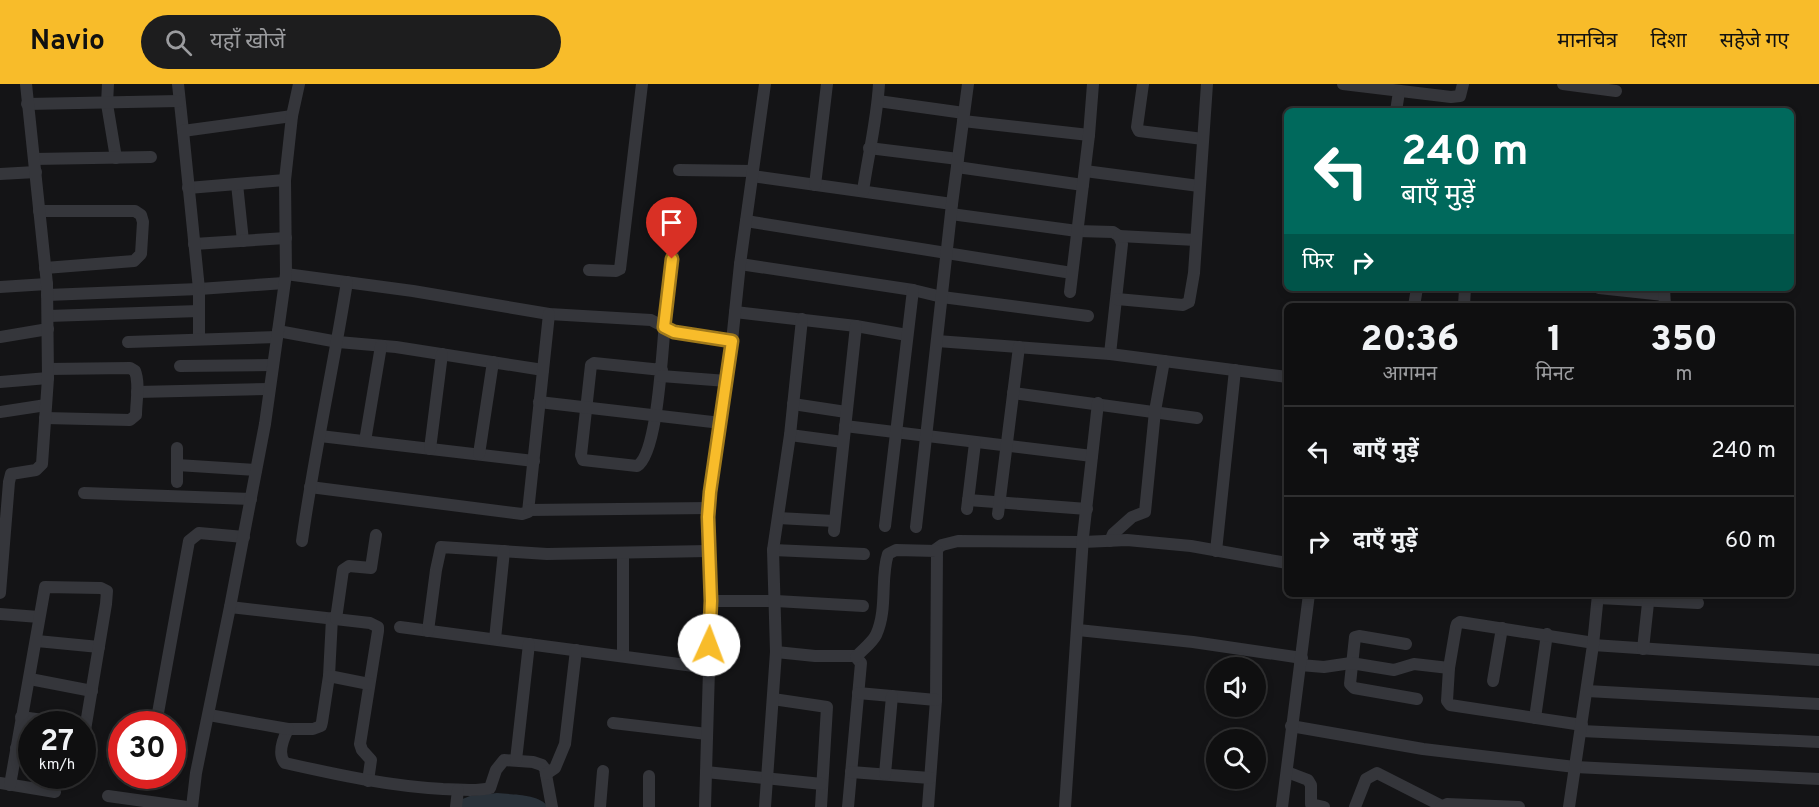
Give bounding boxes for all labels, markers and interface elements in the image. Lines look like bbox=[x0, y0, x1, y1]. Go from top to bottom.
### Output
search box bbox=[141, 15, 561, 69]
text: Navio bbox=[30, 24, 105, 60]
icon: search bbox=[162, 26, 195, 59]
text: मानचित्र bbox=[1557, 28, 1617, 55]
text: दिशा bbox=[1650, 28, 1687, 55]
text: सहेजे गए bbox=[1720, 28, 1789, 55]
text: यहाँ खोजें bbox=[210, 29, 285, 56]
text: 240 m bbox=[1401, 127, 1529, 180]
icon: left bbox=[1302, 132, 1380, 210]
text: बाएँ मुड़ें bbox=[1401, 179, 1475, 213]
pin bbox=[646, 197, 697, 259]
icon: arrive bbox=[655, 206, 688, 239]
icon: right bbox=[1346, 246, 1379, 279]
text: फिर bbox=[1302, 249, 1334, 276]
text: 20:36 bbox=[1360, 318, 1459, 364]
text: 1 bbox=[1547, 318, 1562, 364]
text: 350 bbox=[1650, 318, 1718, 364]
text: आगमन bbox=[1382, 362, 1437, 388]
text: मिनट bbox=[1536, 362, 1574, 388]
text: m bbox=[1675, 362, 1692, 388]
icon: left bbox=[1302, 435, 1335, 468]
text: बाएँ मुड़ें bbox=[1353, 438, 1419, 465]
text: 240 m bbox=[1711, 438, 1776, 465]
icon: right bbox=[1302, 525, 1335, 558]
text: दाएँ मुड़ें bbox=[1353, 528, 1418, 555]
text: 60 m bbox=[1725, 528, 1776, 555]
position arrow bbox=[677, 613, 741, 677]
map controls bbox=[1206, 657, 1266, 789]
button: sound bbox=[1206, 657, 1266, 717]
speed limit sign: 30 bbox=[108, 711, 186, 789]
text: 27 bbox=[40, 724, 74, 761]
button: search bbox=[1206, 729, 1266, 789]
text: km/h bbox=[39, 756, 75, 775]

